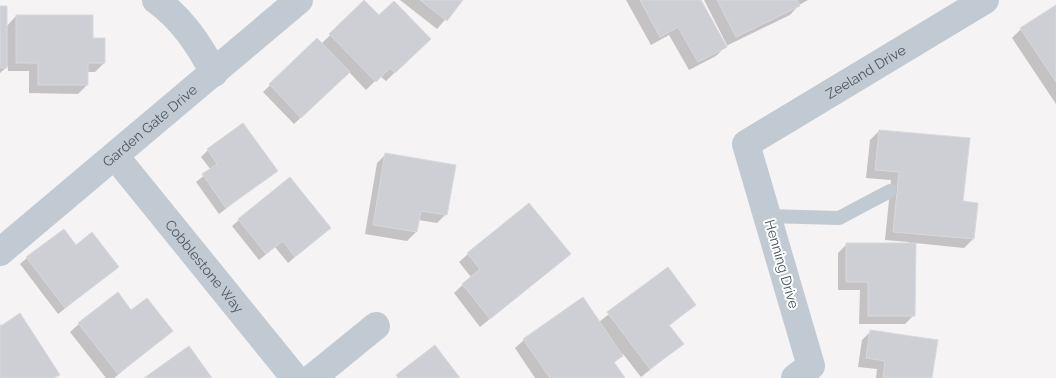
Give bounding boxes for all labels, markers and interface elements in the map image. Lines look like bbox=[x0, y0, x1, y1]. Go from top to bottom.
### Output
street label: Zeeland Drive bbox=[823, 42, 908, 102]
street label: Garden Gate Drive bbox=[99, 81, 200, 170]
street label: Cobblestone Way bbox=[162, 216, 247, 316]
street label: Henning Drive bbox=[762, 218, 802, 310]

